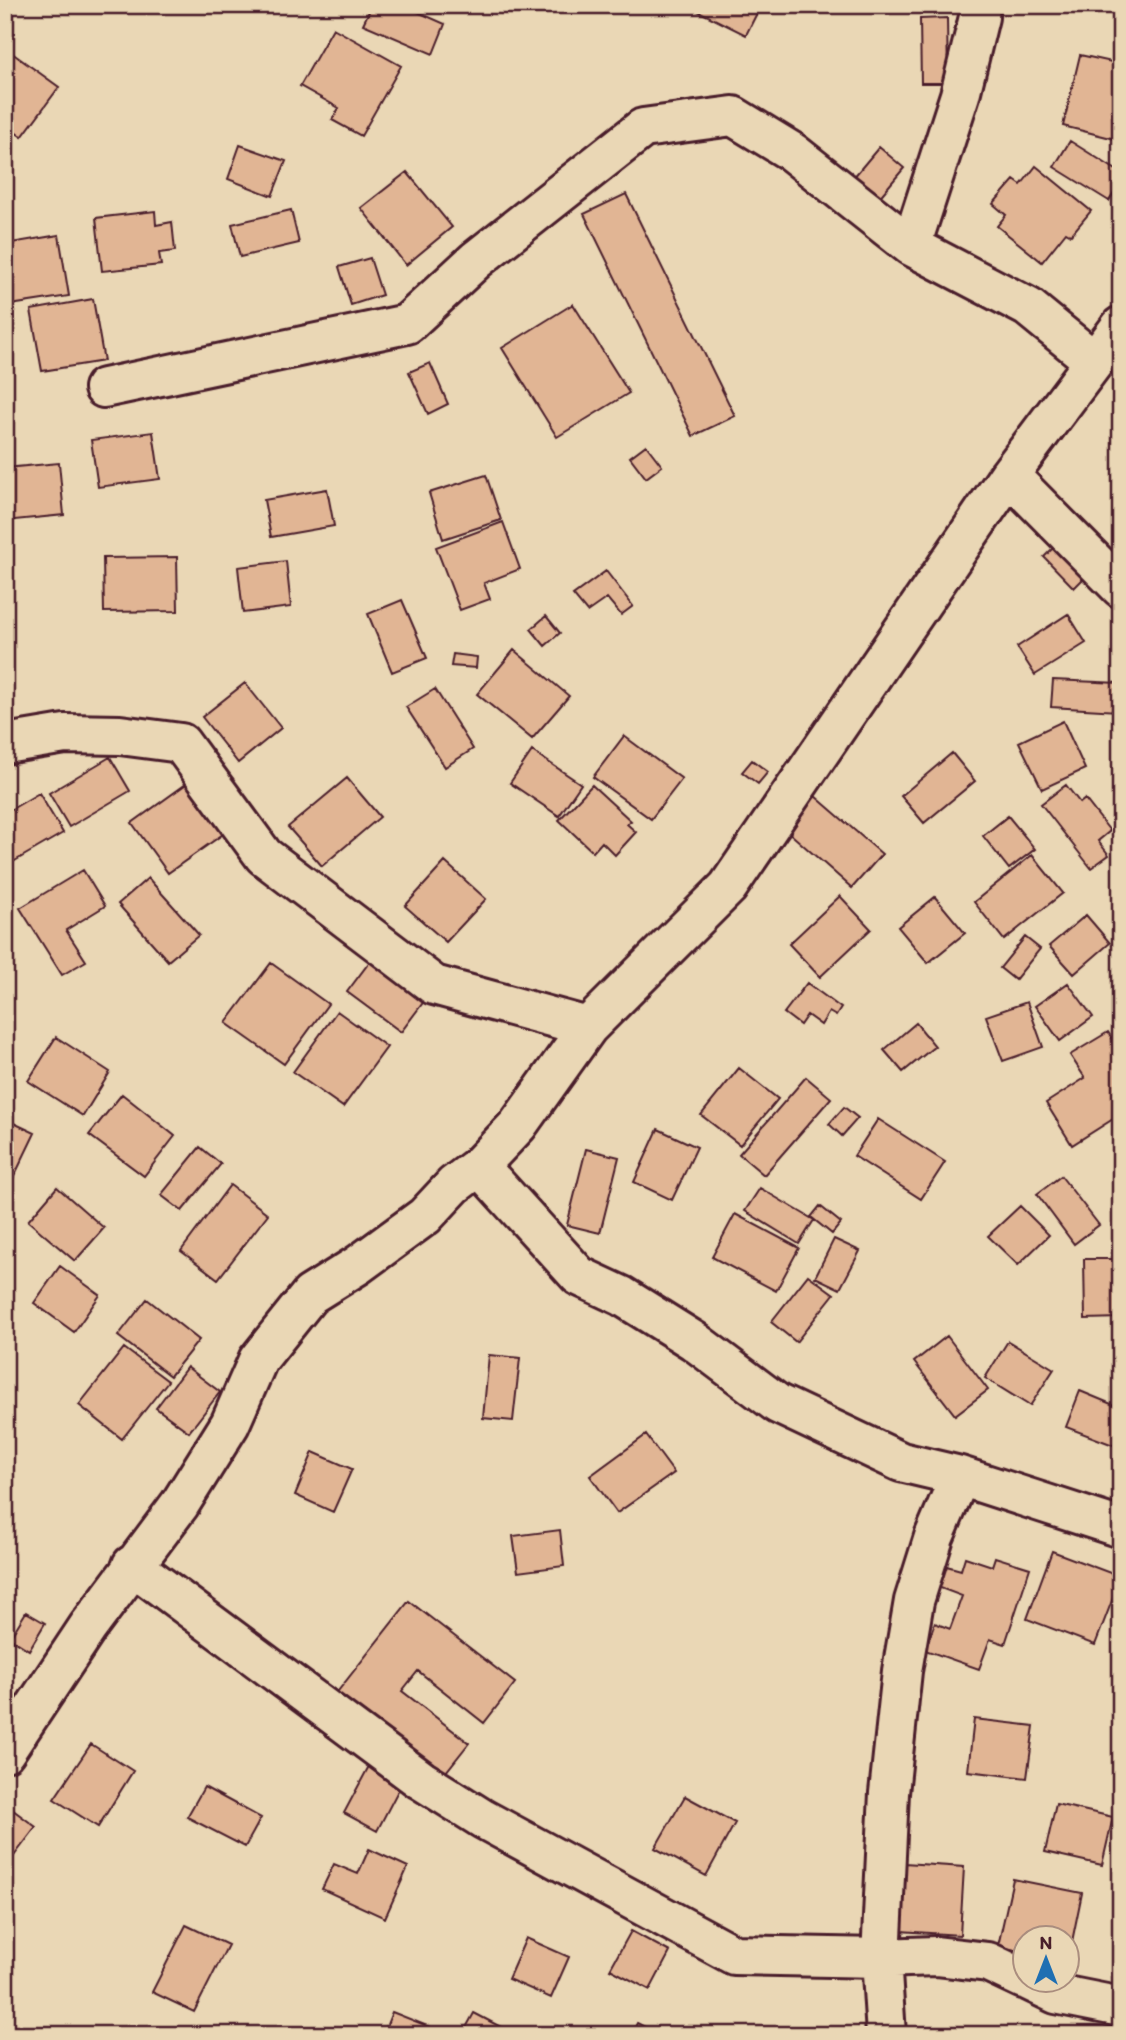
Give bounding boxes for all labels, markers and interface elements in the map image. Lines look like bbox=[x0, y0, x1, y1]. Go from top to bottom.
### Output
north arrow bbox=[1010, 1924, 1080, 1994]
text: N bbox=[1040, 1931, 1052, 1954]

